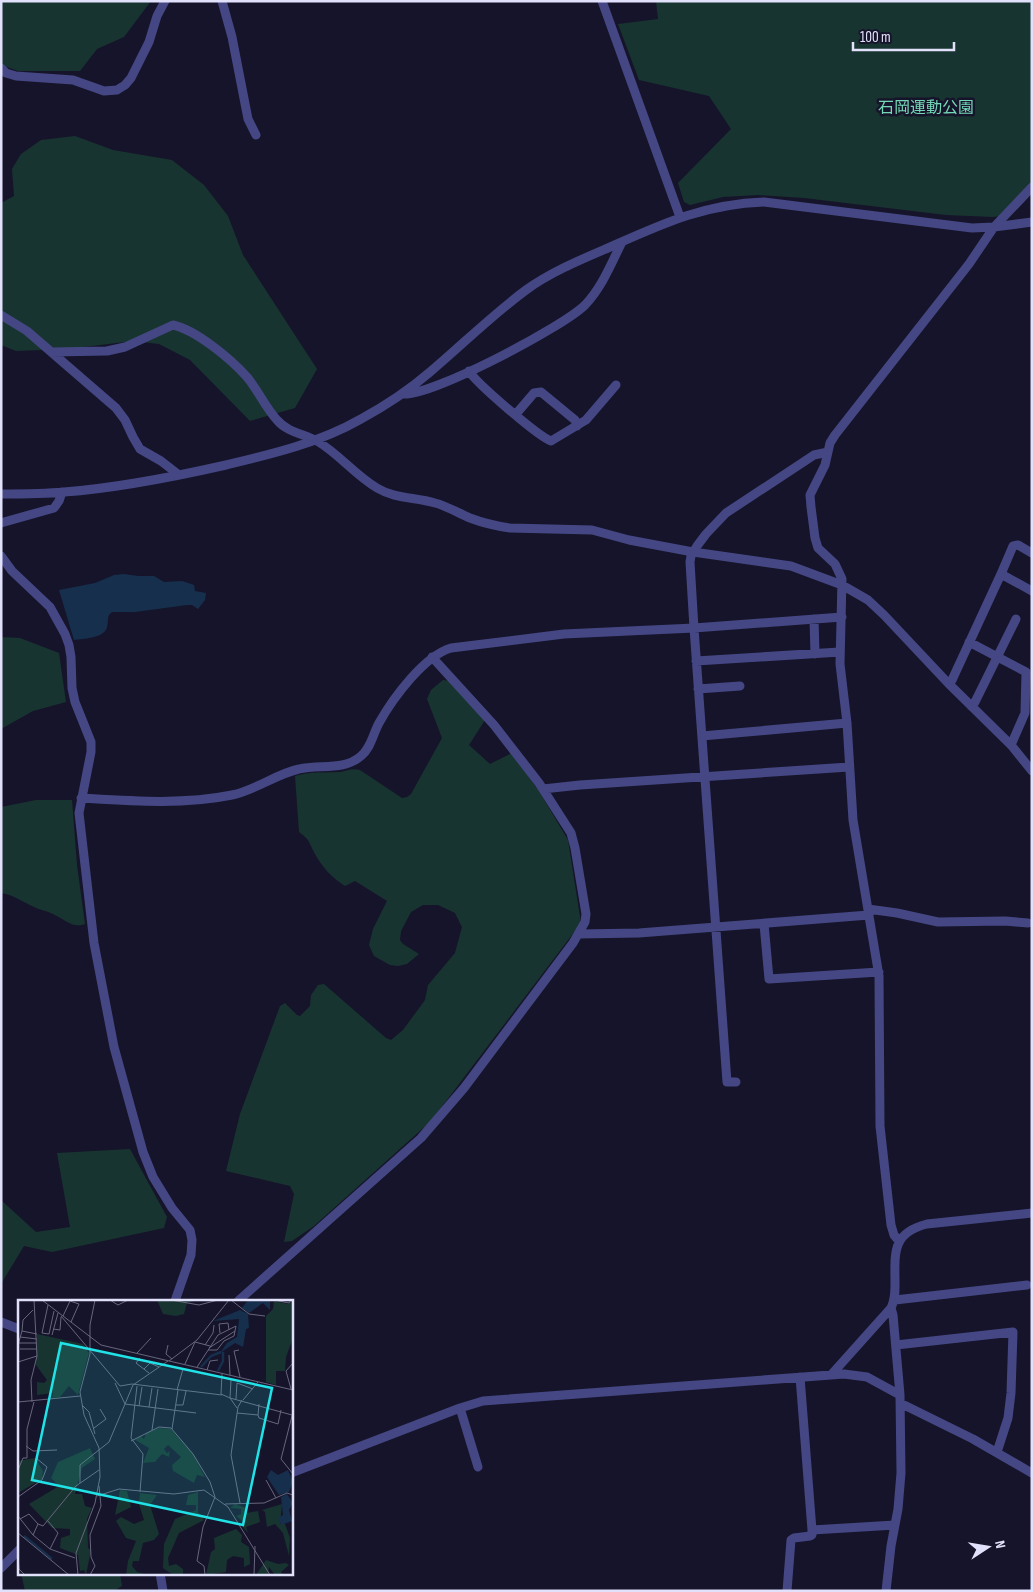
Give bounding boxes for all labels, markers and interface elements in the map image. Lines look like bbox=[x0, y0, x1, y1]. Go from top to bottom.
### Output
scale bar bbox=[853, 20, 954, 52]
text: 100 m bbox=[860, 28, 891, 47]
park label: 石岡運動公園 bbox=[878, 99, 974, 118]
inset map bbox=[18, 1300, 292, 1574]
north arrow bbox=[963, 1522, 1013, 1572]
text: N bbox=[991, 1539, 1009, 1550]

